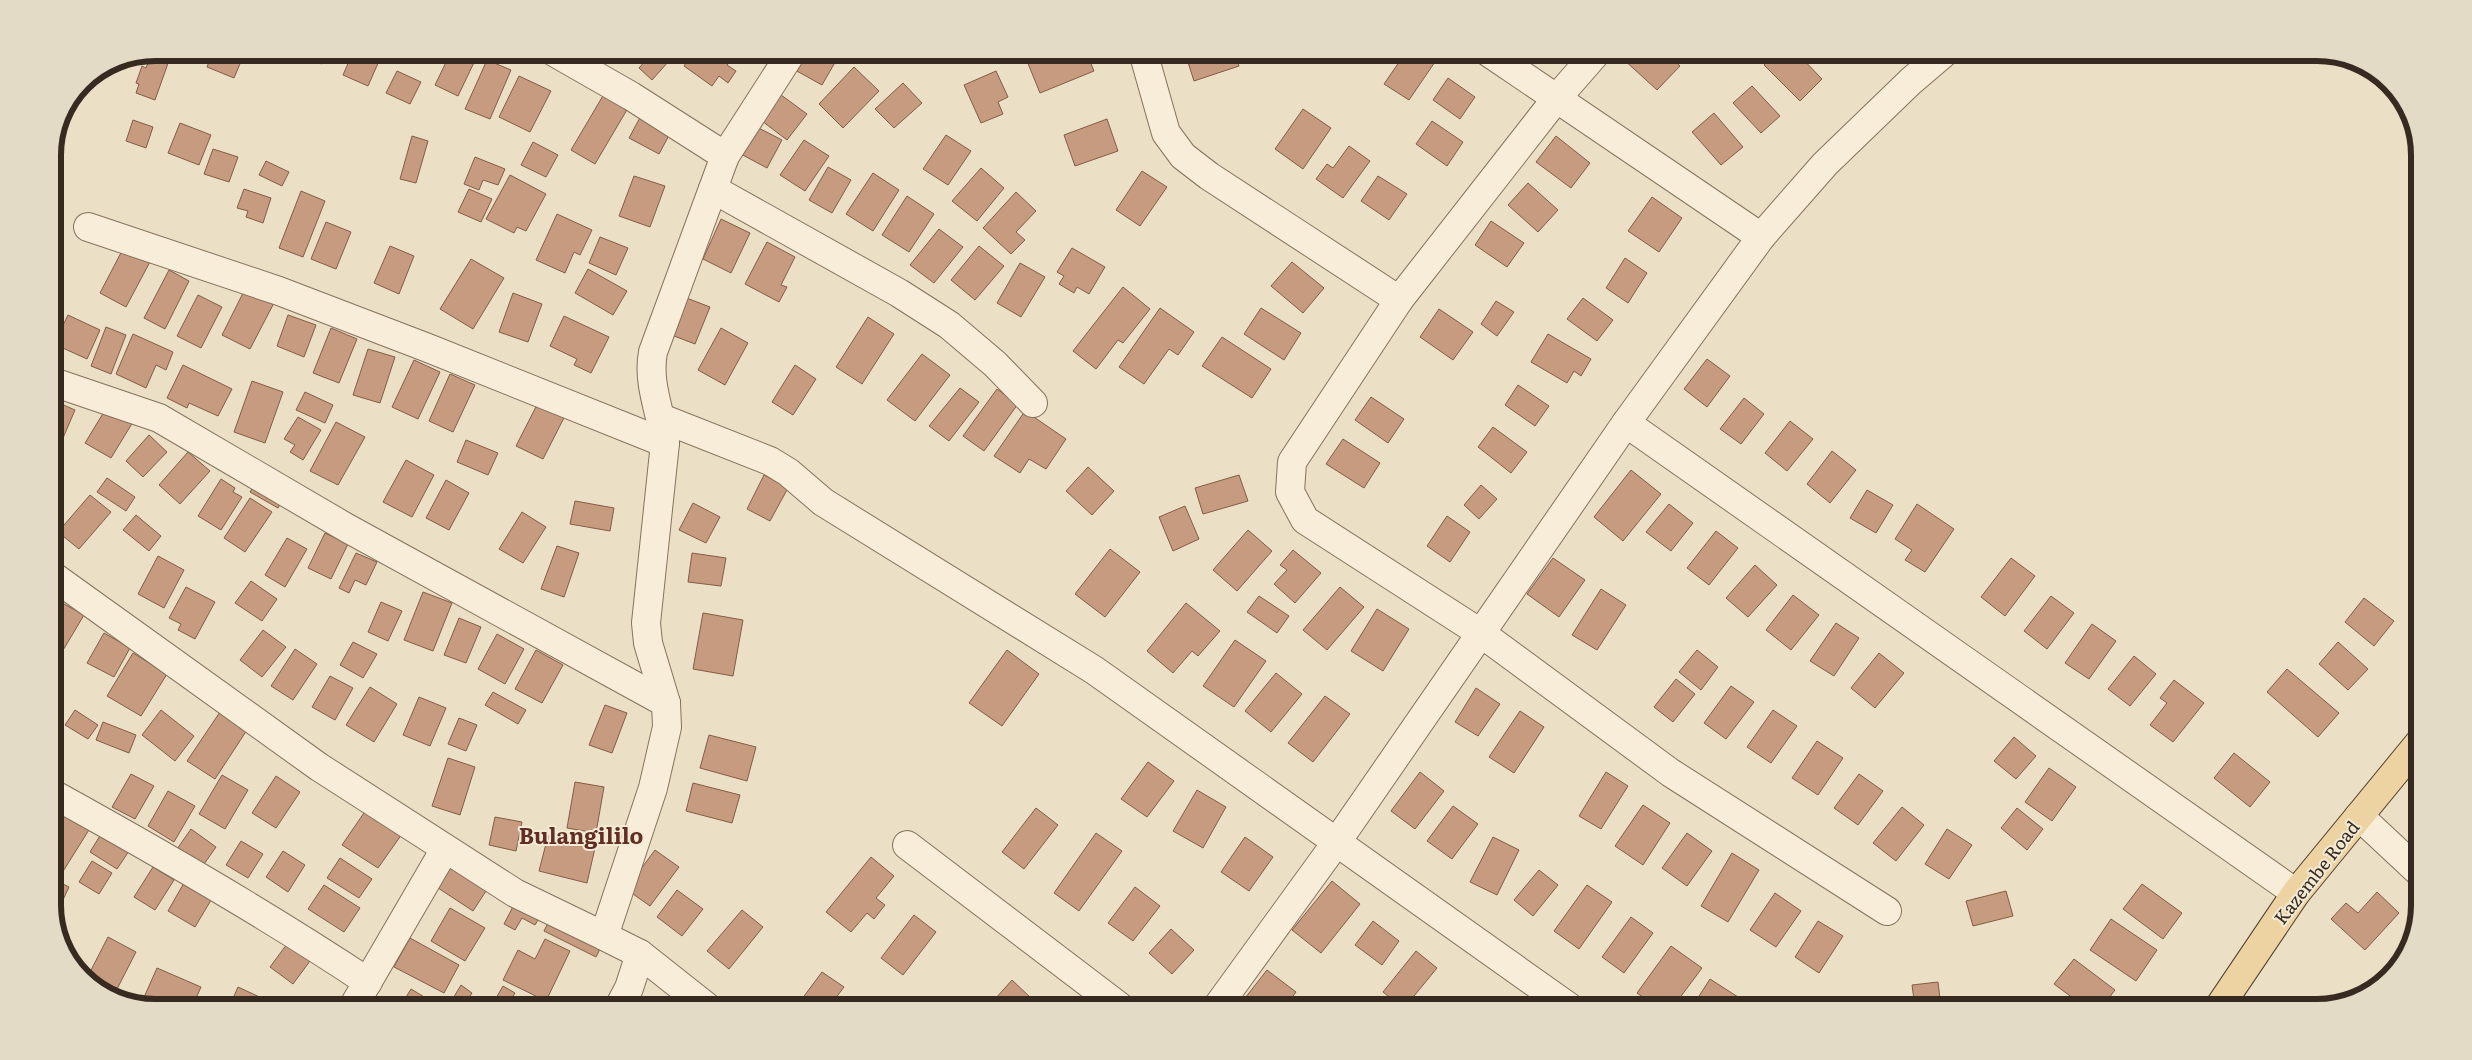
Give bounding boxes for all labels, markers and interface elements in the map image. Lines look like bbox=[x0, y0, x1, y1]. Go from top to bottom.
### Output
street label: Kazembe Road bbox=[2267, 814, 2365, 930]
district label: Bulangililo bbox=[519, 818, 643, 851]

